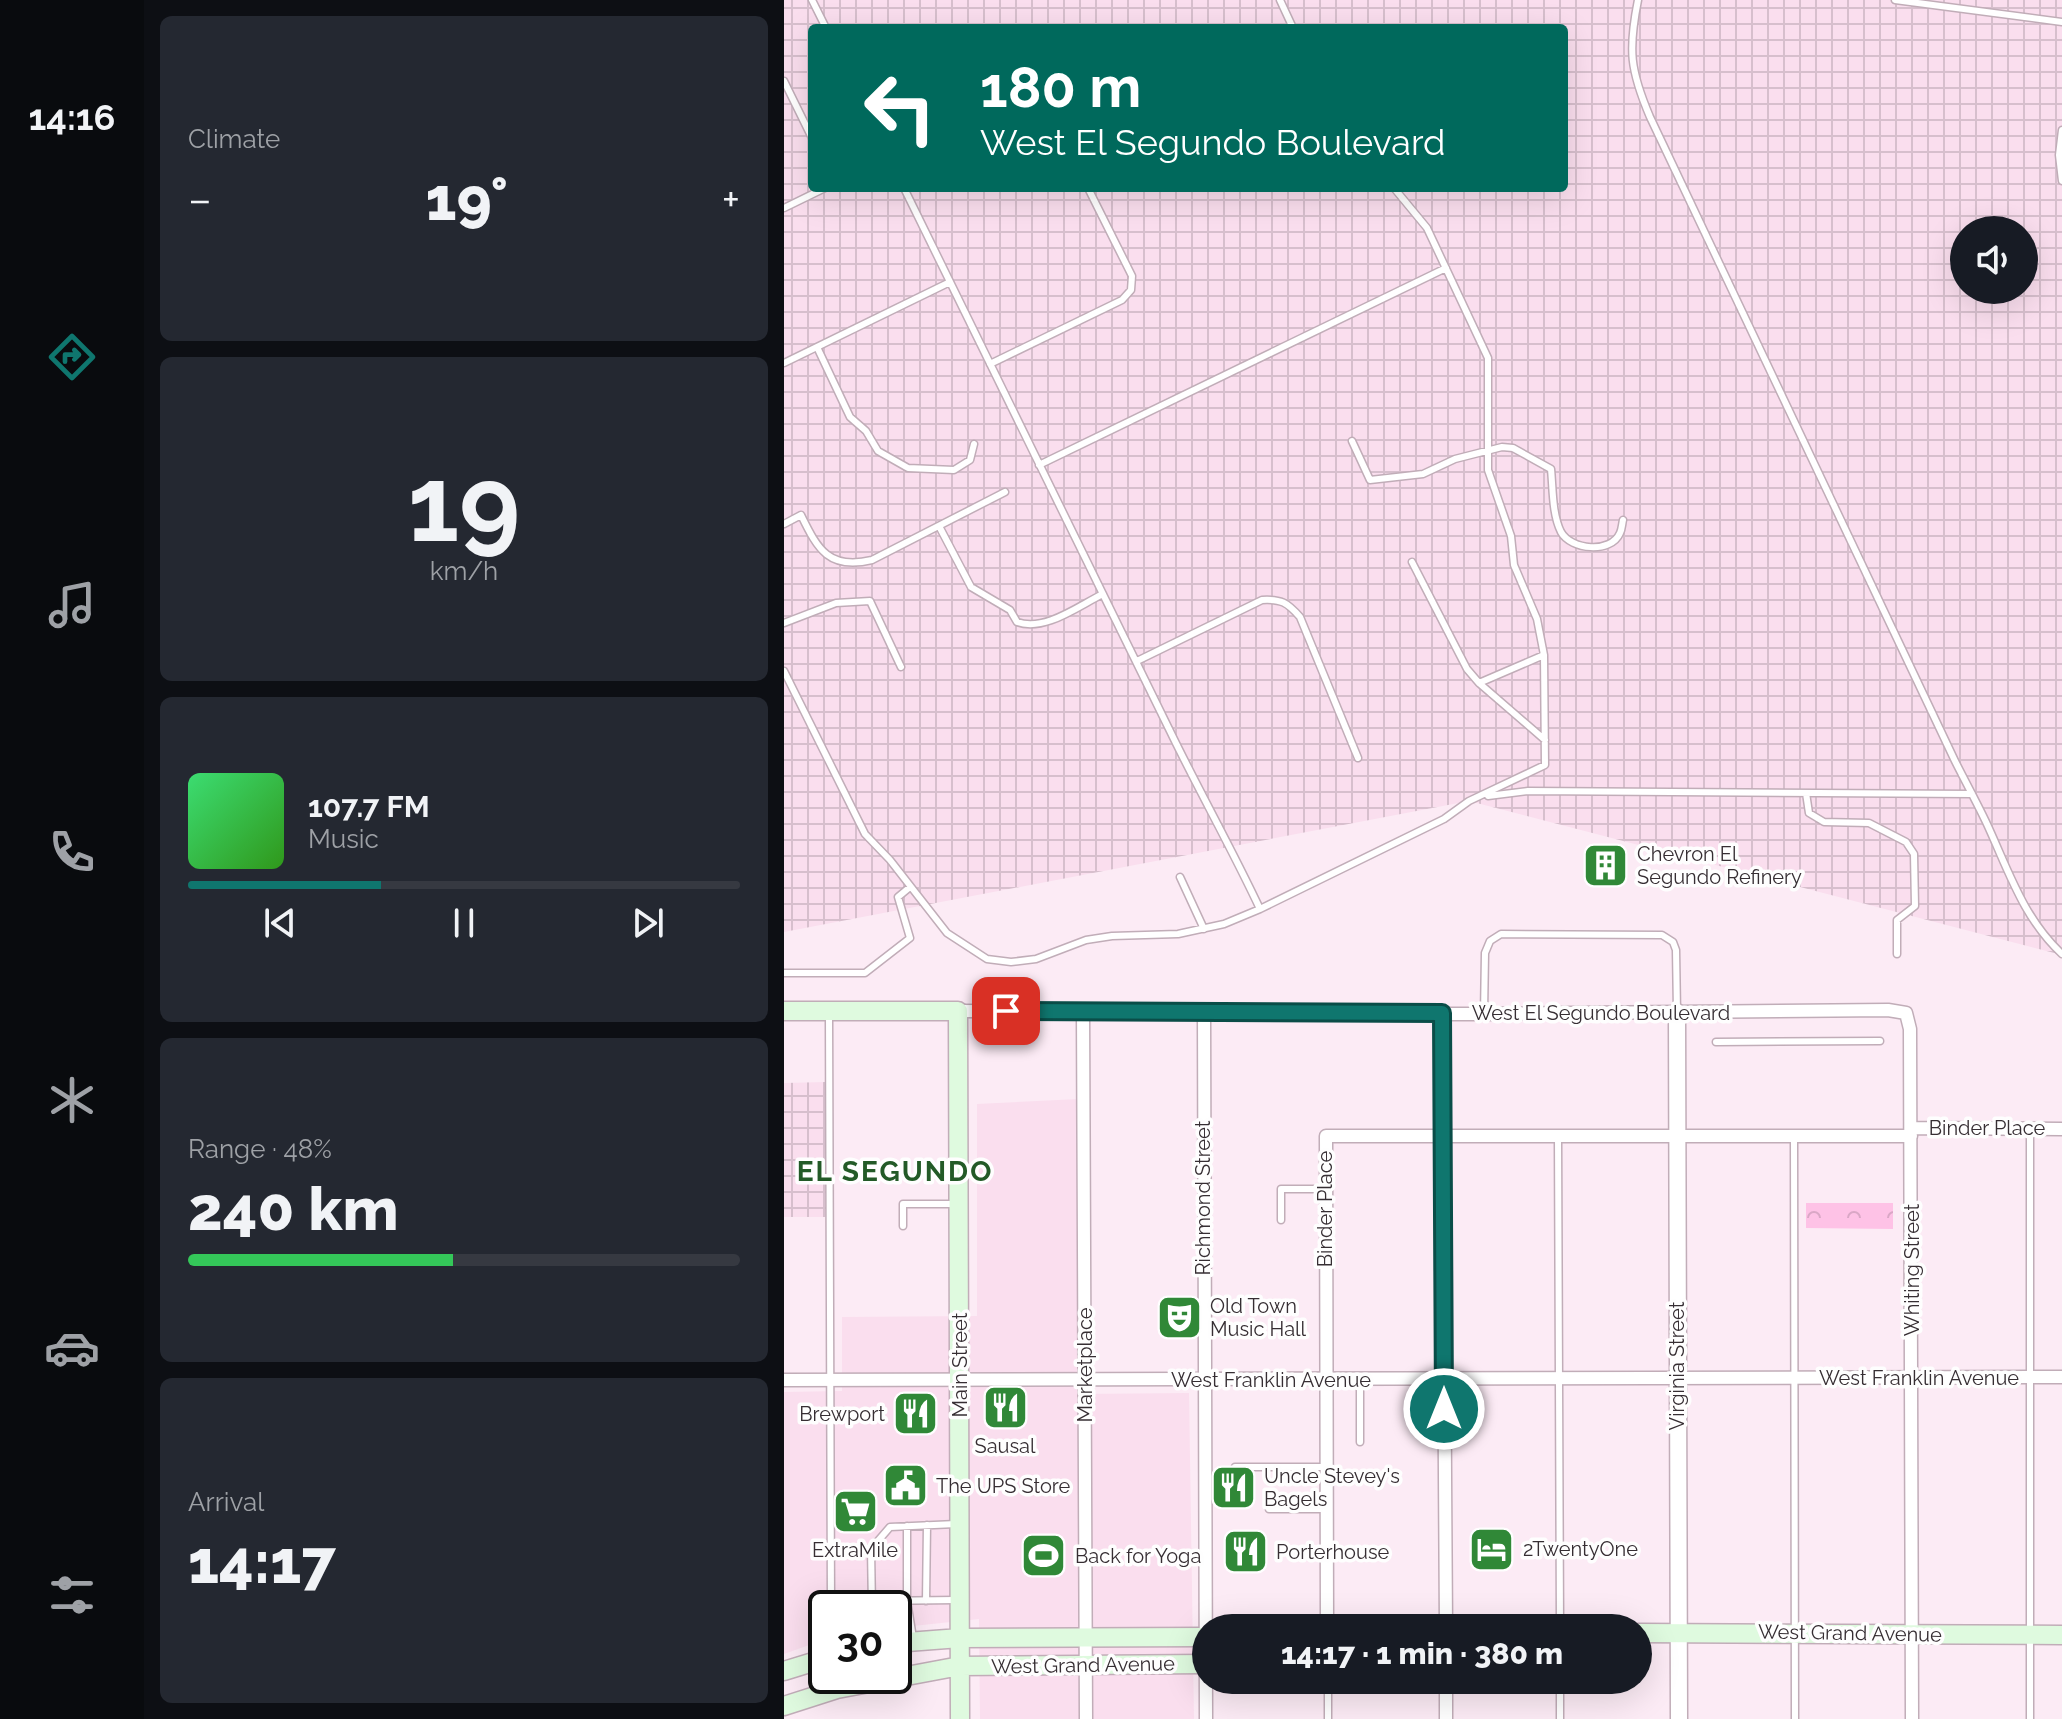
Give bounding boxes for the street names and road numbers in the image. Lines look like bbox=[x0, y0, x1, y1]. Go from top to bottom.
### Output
street label: West El Segundo Boulevard bbox=[1472, 1001, 1730, 1025]
street label: Binder Place bbox=[1929, 1116, 2046, 1140]
street label: Richmond Street bbox=[1191, 1120, 1215, 1275]
street label: Binder Place bbox=[1313, 1150, 1337, 1267]
street label: Whiting Street bbox=[1900, 1203, 1924, 1336]
street label: Virginia Street bbox=[1665, 1301, 1689, 1430]
street label: Marketplace bbox=[1073, 1307, 1097, 1423]
street label: Main Street bbox=[948, 1312, 972, 1417]
street label: West Franklin Avenue bbox=[1819, 1366, 2019, 1390]
street label: West Franklin Avenue bbox=[1171, 1368, 1371, 1392]
street label: West Grand Avenue bbox=[1758, 1619, 1942, 1647]
street label: West Grand Avenue bbox=[991, 1651, 1175, 1679]

